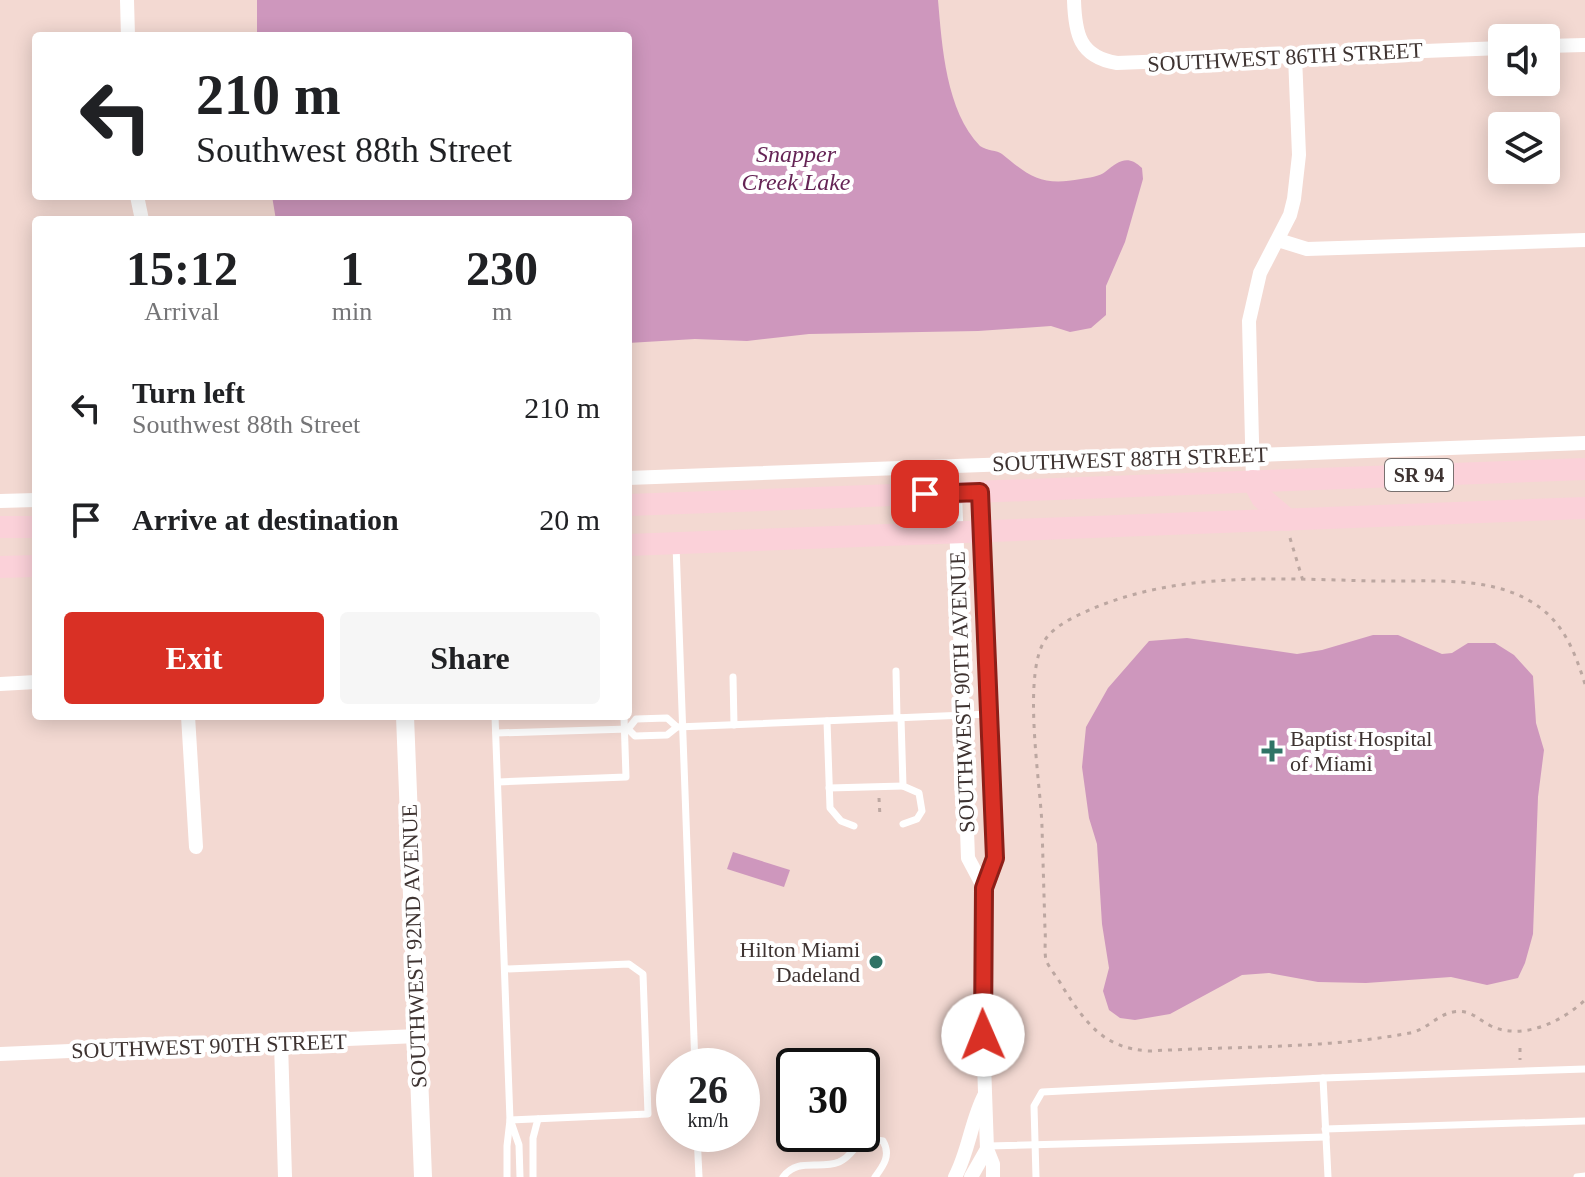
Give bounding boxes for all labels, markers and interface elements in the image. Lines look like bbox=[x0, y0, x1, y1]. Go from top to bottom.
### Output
map controls bbox=[1488, 24, 1560, 184]
button: sound bbox=[1488, 24, 1560, 96]
street label: SOUTHWEST 86TH STREET bbox=[1147, 37, 1424, 77]
icon: left bbox=[64, 64, 168, 168]
text: 210 m bbox=[196, 64, 341, 126]
button: layers bbox=[1488, 112, 1560, 184]
text: Southwest 88th Street bbox=[196, 130, 512, 170]
water label: Snapper Creek Lake bbox=[741, 141, 851, 195]
text: 15:12 bbox=[126, 242, 238, 295]
text: 1 bbox=[340, 242, 364, 295]
text: 230 bbox=[466, 242, 538, 295]
text: Arrival bbox=[144, 297, 219, 326]
text: min bbox=[332, 297, 372, 326]
text: m bbox=[492, 297, 512, 326]
text: Turn left bbox=[132, 376, 245, 409]
icon: left bbox=[64, 386, 108, 430]
text: 210 m bbox=[524, 391, 600, 424]
text: Southwest 88th Street bbox=[132, 410, 360, 439]
street label: SOUTHWEST 88TH STREET bbox=[992, 442, 1269, 476]
road number: SR 94 bbox=[1385, 459, 1453, 491]
pin bbox=[891, 460, 959, 528]
icon: arrive bbox=[903, 472, 947, 516]
icon: arrive bbox=[64, 498, 108, 542]
text: Arrive at destination bbox=[132, 503, 399, 536]
text: 20 m bbox=[539, 503, 600, 536]
street label: SOUTHWEST 90TH AVENUE bbox=[945, 551, 979, 833]
button: Exit bbox=[64, 612, 324, 704]
button: Share bbox=[340, 612, 600, 704]
place label: Baptist Hospital of Miami bbox=[1290, 726, 1432, 776]
marker: Baptist Hospital of Miami bbox=[1261, 740, 1283, 762]
street label: SOUTHWEST 92ND AVENUE bbox=[397, 804, 431, 1088]
place label: Hilton Miami Dadeland bbox=[740, 937, 860, 987]
marker: Hilton Miami Dadeland bbox=[867, 953, 885, 971]
position arrow bbox=[941, 993, 1025, 1077]
street label: SOUTHWEST 90TH STREET bbox=[71, 1029, 348, 1063]
speed limit sign: 30 bbox=[776, 1048, 880, 1152]
text: 26 bbox=[688, 1067, 728, 1112]
text: km/h bbox=[687, 1109, 729, 1131]

